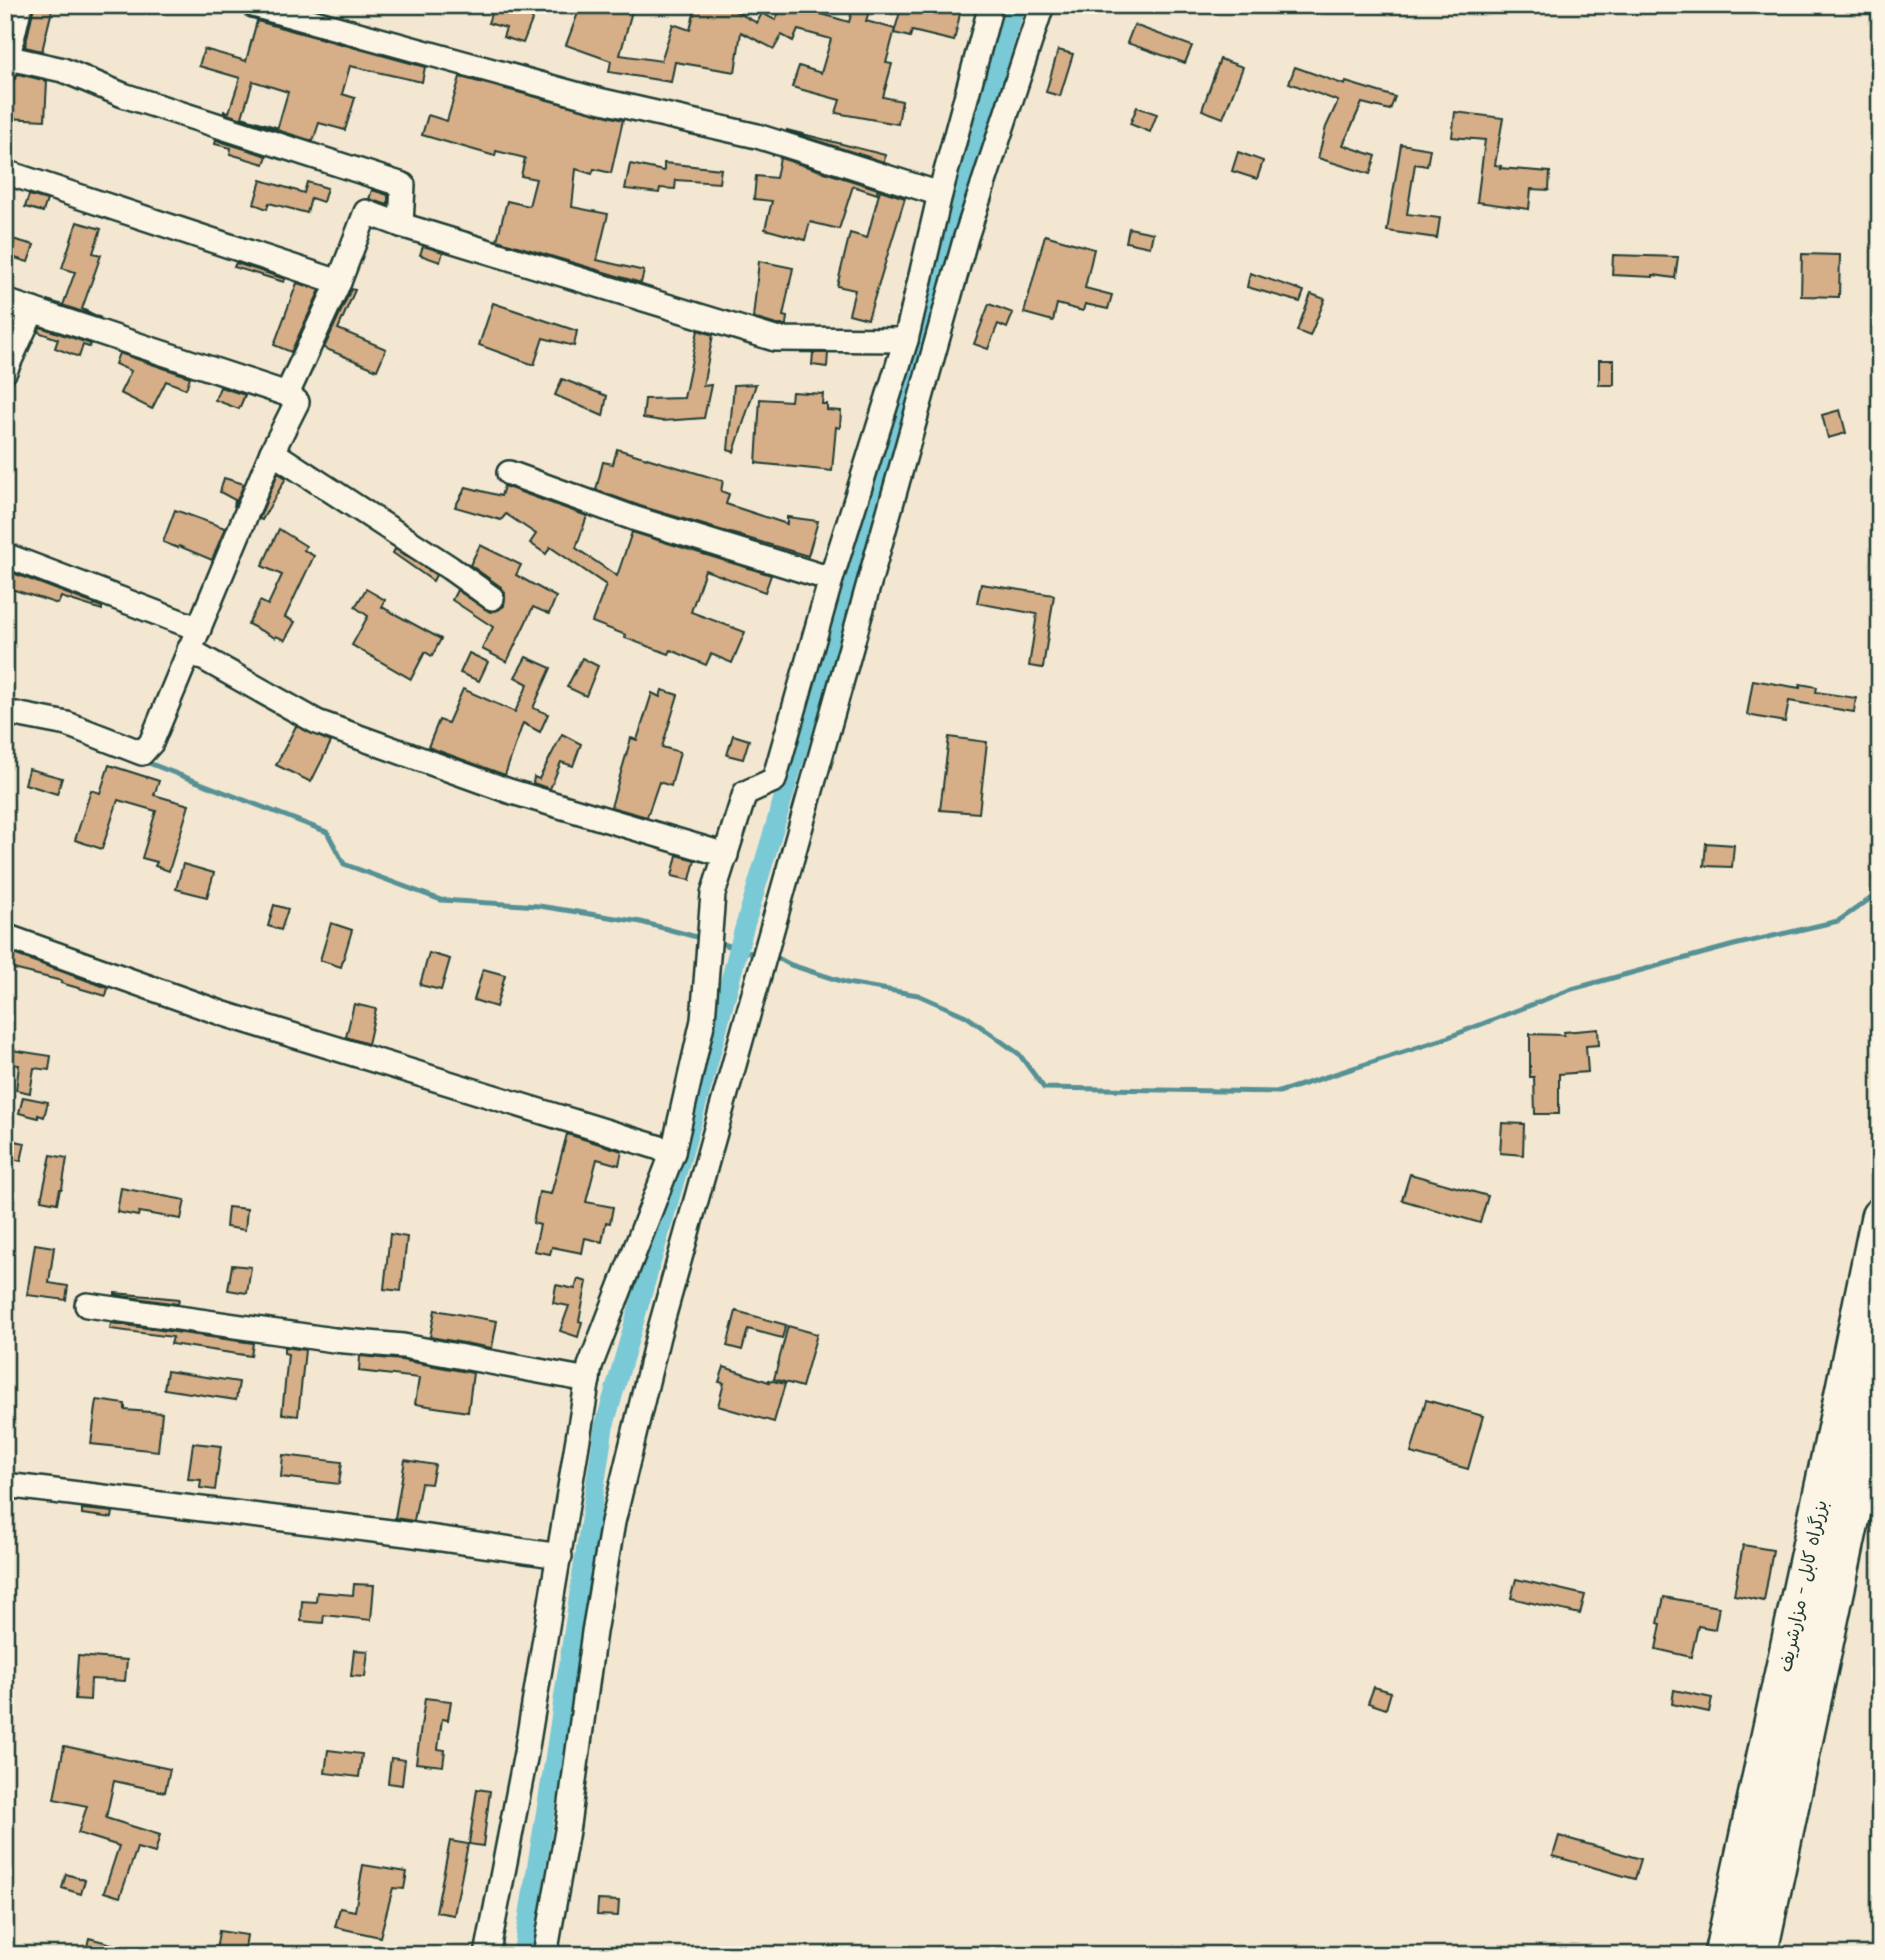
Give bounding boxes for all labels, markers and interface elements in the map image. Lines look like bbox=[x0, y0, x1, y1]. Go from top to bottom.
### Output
street label: بزرگراه کابل - مزارشریف bbox=[1772, 1498, 1832, 1674]

